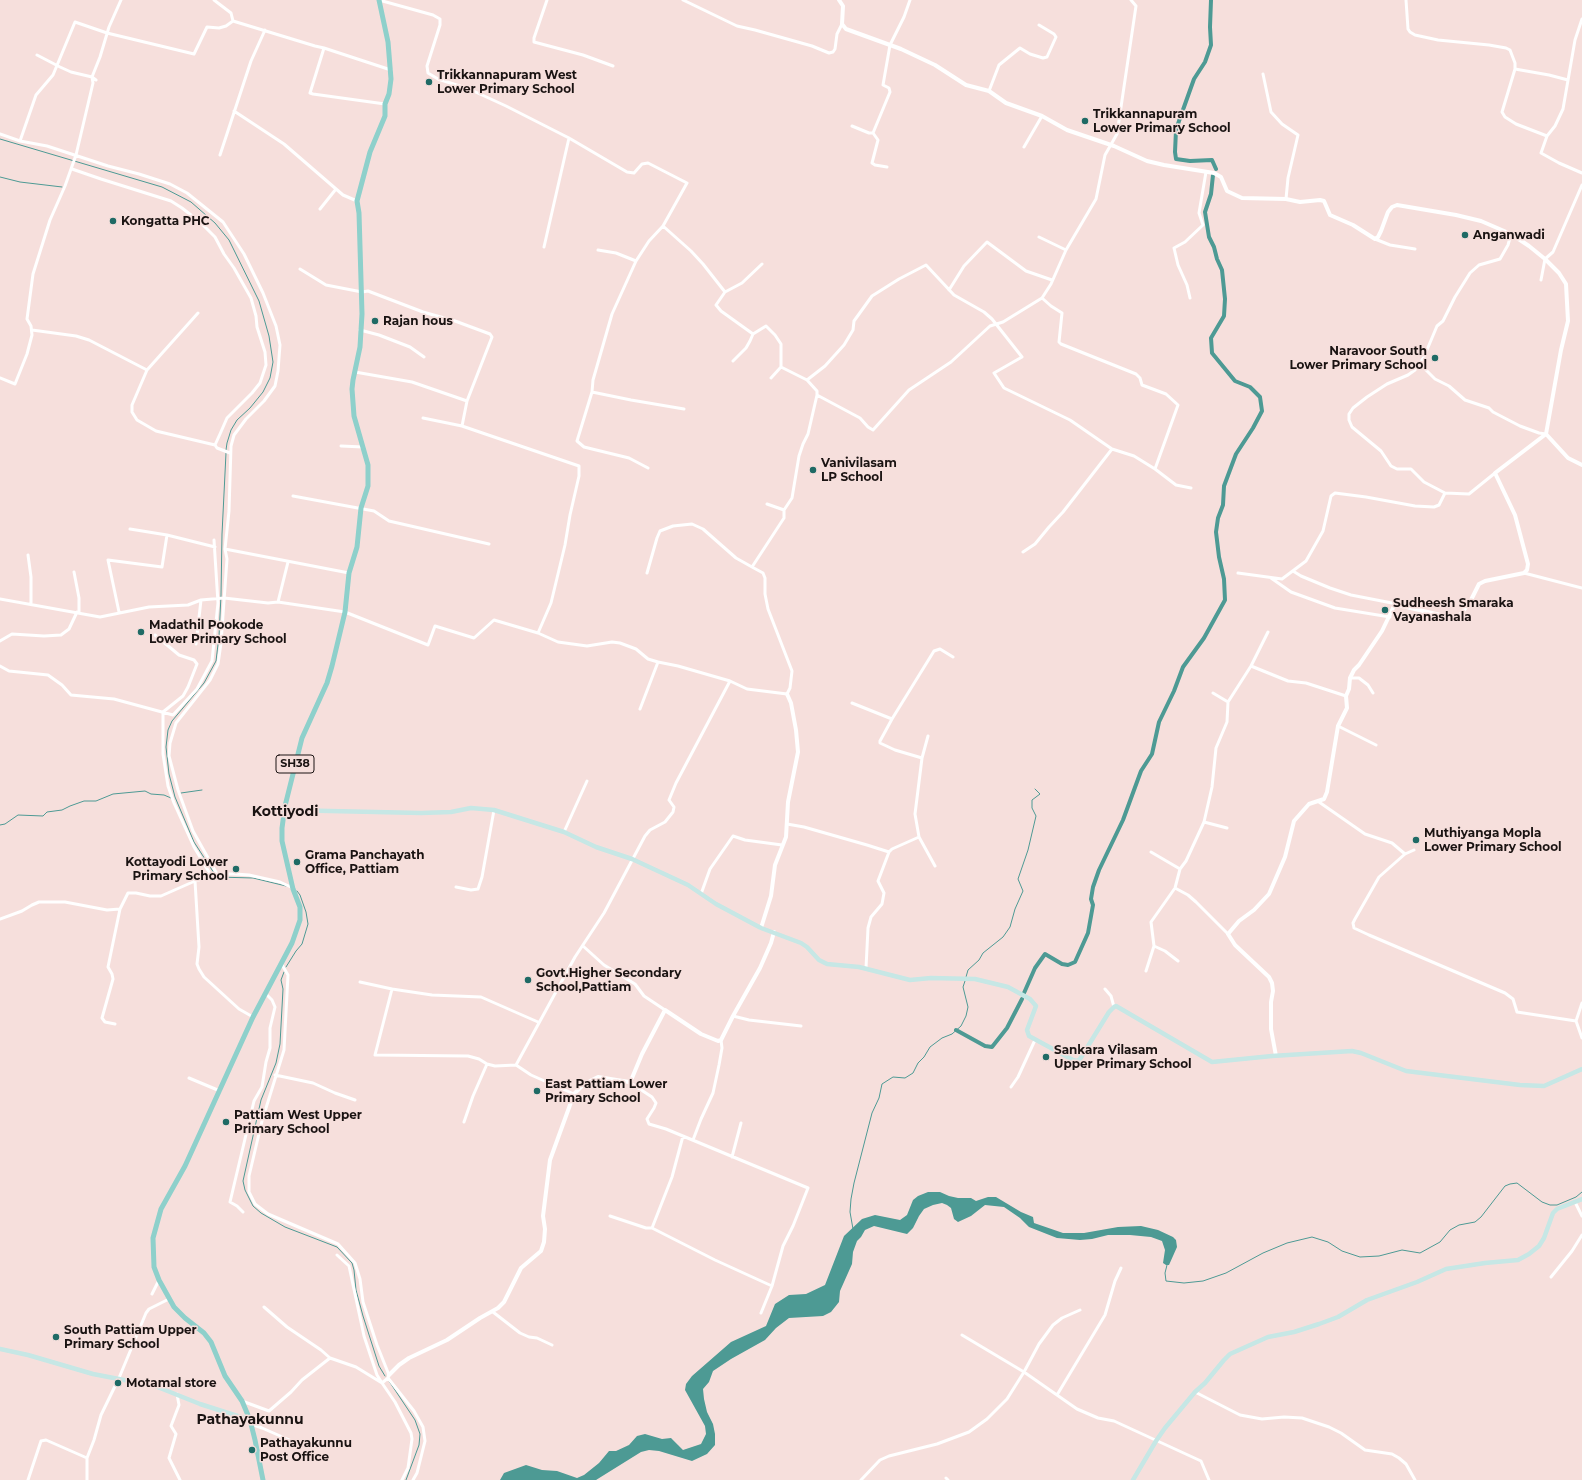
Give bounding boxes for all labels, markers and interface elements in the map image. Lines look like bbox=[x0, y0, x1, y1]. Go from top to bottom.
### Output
place label: Trikkannapuram West Lower Primary School bbox=[437, 68, 577, 96]
marker: Trikkannapuram West Lower Primary School bbox=[424, 77, 434, 87]
place label: Trikkannapuram Lower Primary School bbox=[1093, 107, 1231, 135]
marker: Trikkannapuram Lower Primary School bbox=[1080, 116, 1090, 126]
place label: Kongatta PHC bbox=[121, 214, 210, 228]
marker: Kongatta PHC bbox=[108, 216, 118, 226]
place label: Anganwadi bbox=[1473, 228, 1545, 242]
marker: Anganwadi bbox=[1460, 230, 1470, 240]
place label: Rajan hous bbox=[383, 314, 453, 328]
marker: Rajan hous bbox=[370, 316, 380, 326]
place label: Naravoor South Lower Primary School bbox=[1289, 344, 1427, 372]
marker: Naravoor South Lower Primary School bbox=[1430, 353, 1440, 363]
place label: Vanivilasam LP School bbox=[821, 456, 897, 484]
marker: Vanivilasam LP School bbox=[808, 465, 818, 475]
place label: Sudheesh Smaraka Vayanashala bbox=[1393, 596, 1514, 624]
marker: Sudheesh Smaraka Vayanashala bbox=[1380, 605, 1390, 615]
place label: Madathil Pookode Lower Primary School bbox=[149, 618, 287, 646]
marker: Madathil Pookode Lower Primary School bbox=[136, 627, 146, 637]
road number: SH38 bbox=[276, 755, 314, 773]
district label: Kottiyodi bbox=[252, 804, 318, 820]
place label: Muthiyanga Mopla Lower Primary School bbox=[1424, 826, 1562, 854]
marker: Muthiyanga Mopla Lower Primary School bbox=[1411, 835, 1421, 845]
place label: Grama Panchayath Office, Pattiam bbox=[305, 848, 425, 876]
place label: Kottayodi Lower Primary School bbox=[125, 855, 228, 883]
marker: Grama Panchayath Office, Pattiam bbox=[292, 857, 302, 867]
marker: Kottayodi Lower Primary School bbox=[231, 864, 241, 874]
place label: Govt.Higher Secondary School,Pattiam bbox=[536, 966, 681, 994]
marker: Govt.Higher Secondary School,Pattiam bbox=[523, 975, 533, 985]
place label: Sankara Vilasam Upper Primary School bbox=[1054, 1043, 1192, 1071]
marker: Sankara Vilasam Upper Primary School bbox=[1041, 1052, 1051, 1062]
place label: East Pattiam Lower Primary School bbox=[545, 1077, 667, 1105]
marker: East Pattiam Lower Primary School bbox=[532, 1086, 542, 1096]
place label: Pattiam West Upper Primary School bbox=[234, 1108, 362, 1136]
marker: Pattiam West Upper Primary School bbox=[221, 1117, 231, 1127]
place label: South Pattiam Upper Primary School bbox=[64, 1323, 197, 1351]
marker: South Pattiam Upper Primary School bbox=[51, 1332, 61, 1342]
place label: Motamal store bbox=[126, 1376, 217, 1390]
marker: Motamal store bbox=[113, 1378, 123, 1388]
district label: Pathayakunnu bbox=[196, 1412, 304, 1428]
place label: Pathayakunnu Post Office bbox=[260, 1436, 352, 1464]
marker: Pathayakunnu Post Office bbox=[247, 1445, 257, 1455]

